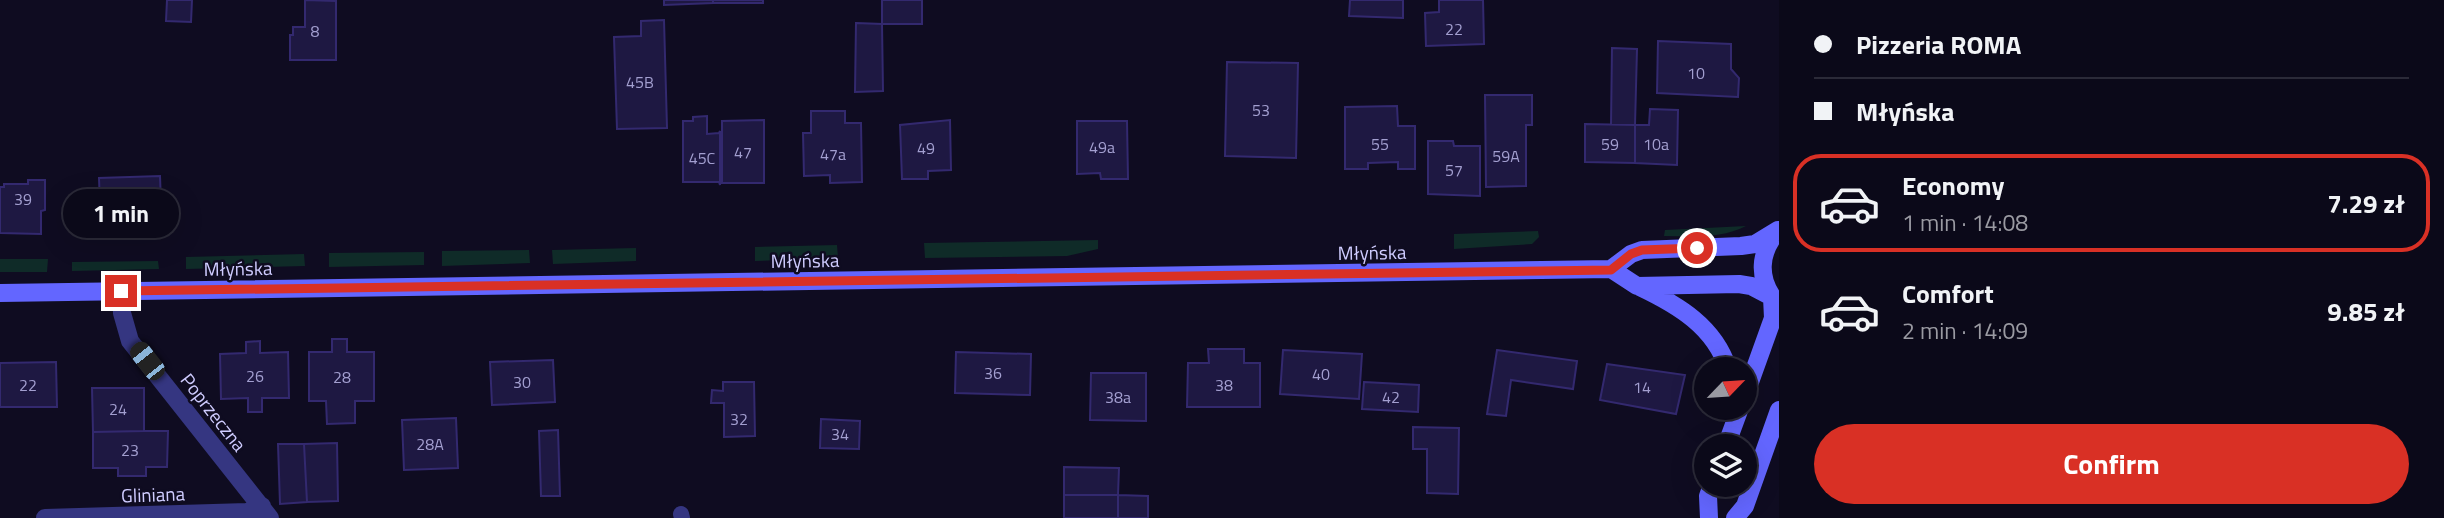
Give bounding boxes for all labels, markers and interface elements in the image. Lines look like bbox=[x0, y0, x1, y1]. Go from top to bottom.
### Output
house number: 22 bbox=[1445, 17, 1463, 41]
house number: 8 bbox=[311, 19, 320, 43]
text: Pizzeria ROMA bbox=[1856, 25, 2021, 64]
house number: 10 bbox=[1687, 61, 1705, 85]
house number: 45B bbox=[626, 70, 654, 94]
text: Młyńska bbox=[1856, 92, 1955, 131]
house number: 53 bbox=[1252, 98, 1270, 122]
house number: 55 bbox=[1371, 132, 1389, 156]
house number: 59 bbox=[1601, 132, 1619, 156]
house number: 10a bbox=[1643, 132, 1669, 156]
house number: 49a bbox=[1089, 135, 1115, 159]
house number: 49 bbox=[917, 136, 935, 160]
house number: 47 bbox=[734, 140, 752, 164]
house number: 47a bbox=[820, 142, 846, 166]
house number: 59A bbox=[1492, 144, 1520, 168]
house number: 45C bbox=[689, 146, 716, 170]
house number: 57 bbox=[1445, 158, 1463, 182]
text: Economy bbox=[1902, 166, 2004, 205]
icon: car bbox=[1818, 172, 1881, 235]
text: 7.29 zł bbox=[2327, 184, 2405, 223]
house number: 39 bbox=[14, 187, 32, 211]
callout: 1 min bbox=[63, 190, 179, 238]
text: 1 min bbox=[93, 196, 149, 231]
text: 1 min · 14:08 bbox=[1902, 205, 2028, 240]
route start bbox=[1681, 232, 1713, 264]
street label: Młyńska bbox=[1337, 237, 1407, 267]
street label: Młyńska bbox=[770, 245, 840, 275]
street label: Młyńska bbox=[203, 253, 273, 283]
text: Comfort bbox=[1902, 274, 1994, 313]
route end bbox=[105, 275, 137, 307]
icon: car bbox=[1818, 280, 1881, 343]
text: 9.85 zł bbox=[2327, 292, 2405, 331]
text: 2 min · 14:09 bbox=[1902, 313, 2028, 348]
car bbox=[126, 338, 169, 384]
north arrow bbox=[1694, 357, 1757, 420]
map controls bbox=[1694, 357, 1757, 497]
house number: 36 bbox=[984, 361, 1002, 385]
house number: 40 bbox=[1312, 362, 1330, 386]
house number: 26 bbox=[246, 364, 264, 388]
house number: 28 bbox=[333, 365, 351, 389]
street label: Poprzeczna bbox=[174, 367, 254, 458]
house number: 30 bbox=[513, 370, 531, 394]
house number: 22 bbox=[19, 373, 37, 397]
house number: 38 bbox=[1215, 373, 1233, 397]
house number: 14 bbox=[1633, 375, 1651, 399]
house number: 38a bbox=[1105, 385, 1131, 409]
house number: 42 bbox=[1382, 385, 1400, 409]
house number: 24 bbox=[109, 397, 127, 421]
house number: 32 bbox=[730, 407, 748, 431]
house number: 34 bbox=[831, 422, 849, 446]
button: Confirm bbox=[1814, 424, 2409, 504]
house number: 28A bbox=[416, 432, 444, 456]
button: layers bbox=[1694, 434, 1757, 497]
house number: 23 bbox=[121, 438, 139, 462]
street label: Gliniana bbox=[121, 478, 186, 510]

